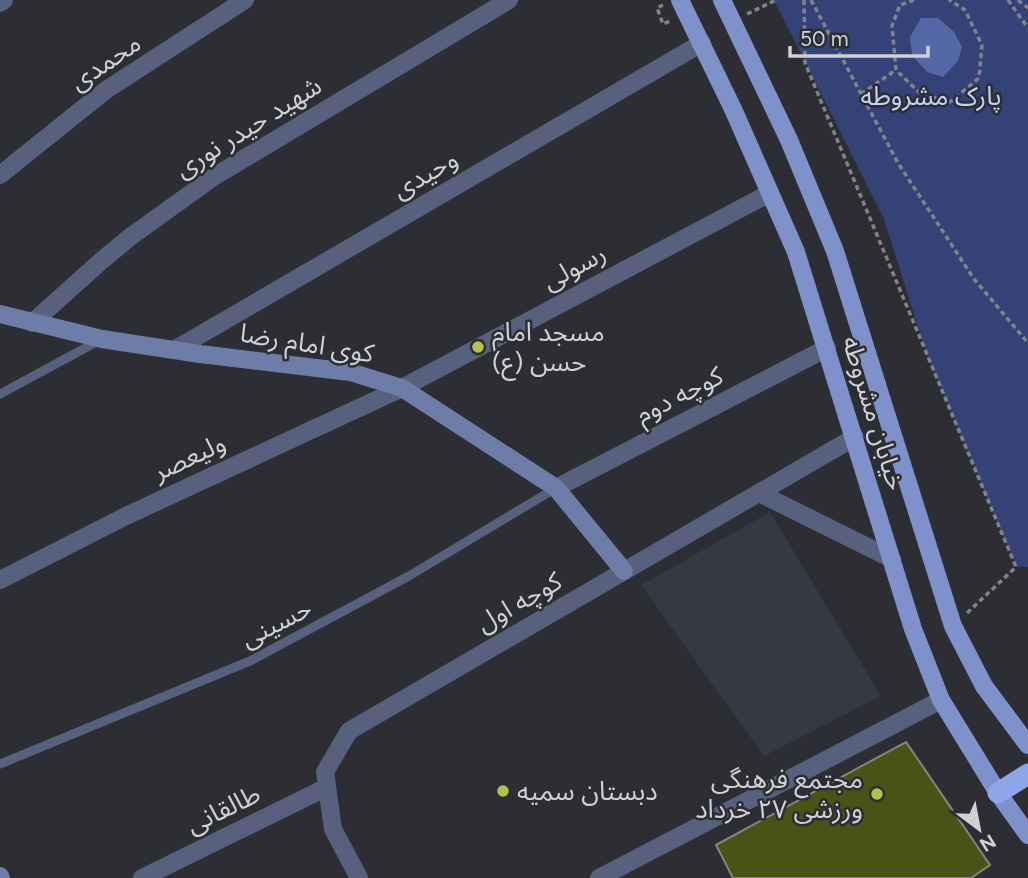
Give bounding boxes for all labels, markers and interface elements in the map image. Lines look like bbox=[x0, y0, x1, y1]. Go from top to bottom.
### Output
scale bar bbox=[790, 14, 928, 58]
text: 50 m bbox=[800, 26, 849, 51]
street label: محمدی bbox=[63, 27, 147, 97]
street label: شهید حیدر نوری bbox=[169, 69, 327, 185]
park label: پارک مشروطه bbox=[861, 80, 1001, 113]
street label: وحیدی bbox=[387, 143, 463, 205]
street label: رسولی bbox=[537, 237, 611, 297]
place label: مسجد امام حسن (ع) bbox=[492, 316, 605, 381]
street label: کوی امام رضا bbox=[237, 317, 377, 373]
street label: خیابان مشروطه bbox=[835, 332, 913, 494]
marker: مسجد امام حسن (ع) bbox=[470, 339, 486, 355]
street label: کوچه دوم bbox=[630, 359, 730, 434]
street label: ولیعصر bbox=[147, 426, 230, 488]
street label: کوچه اول bbox=[471, 565, 568, 640]
street label: حسینی bbox=[235, 592, 317, 654]
place label: مجتمع فرهنگی ورزشی ۲۷ خرداد bbox=[695, 763, 863, 825]
place label: دبستان سمیه bbox=[517, 775, 658, 807]
street label: طالقانی bbox=[181, 777, 265, 841]
marker: دبستان سمیه bbox=[495, 783, 511, 799]
marker: مجتمع فرهنگی ورزشی ۲۷ خرداد bbox=[869, 786, 885, 802]
north arrow bbox=[944, 794, 1014, 864]
text: N bbox=[975, 829, 1000, 857]

